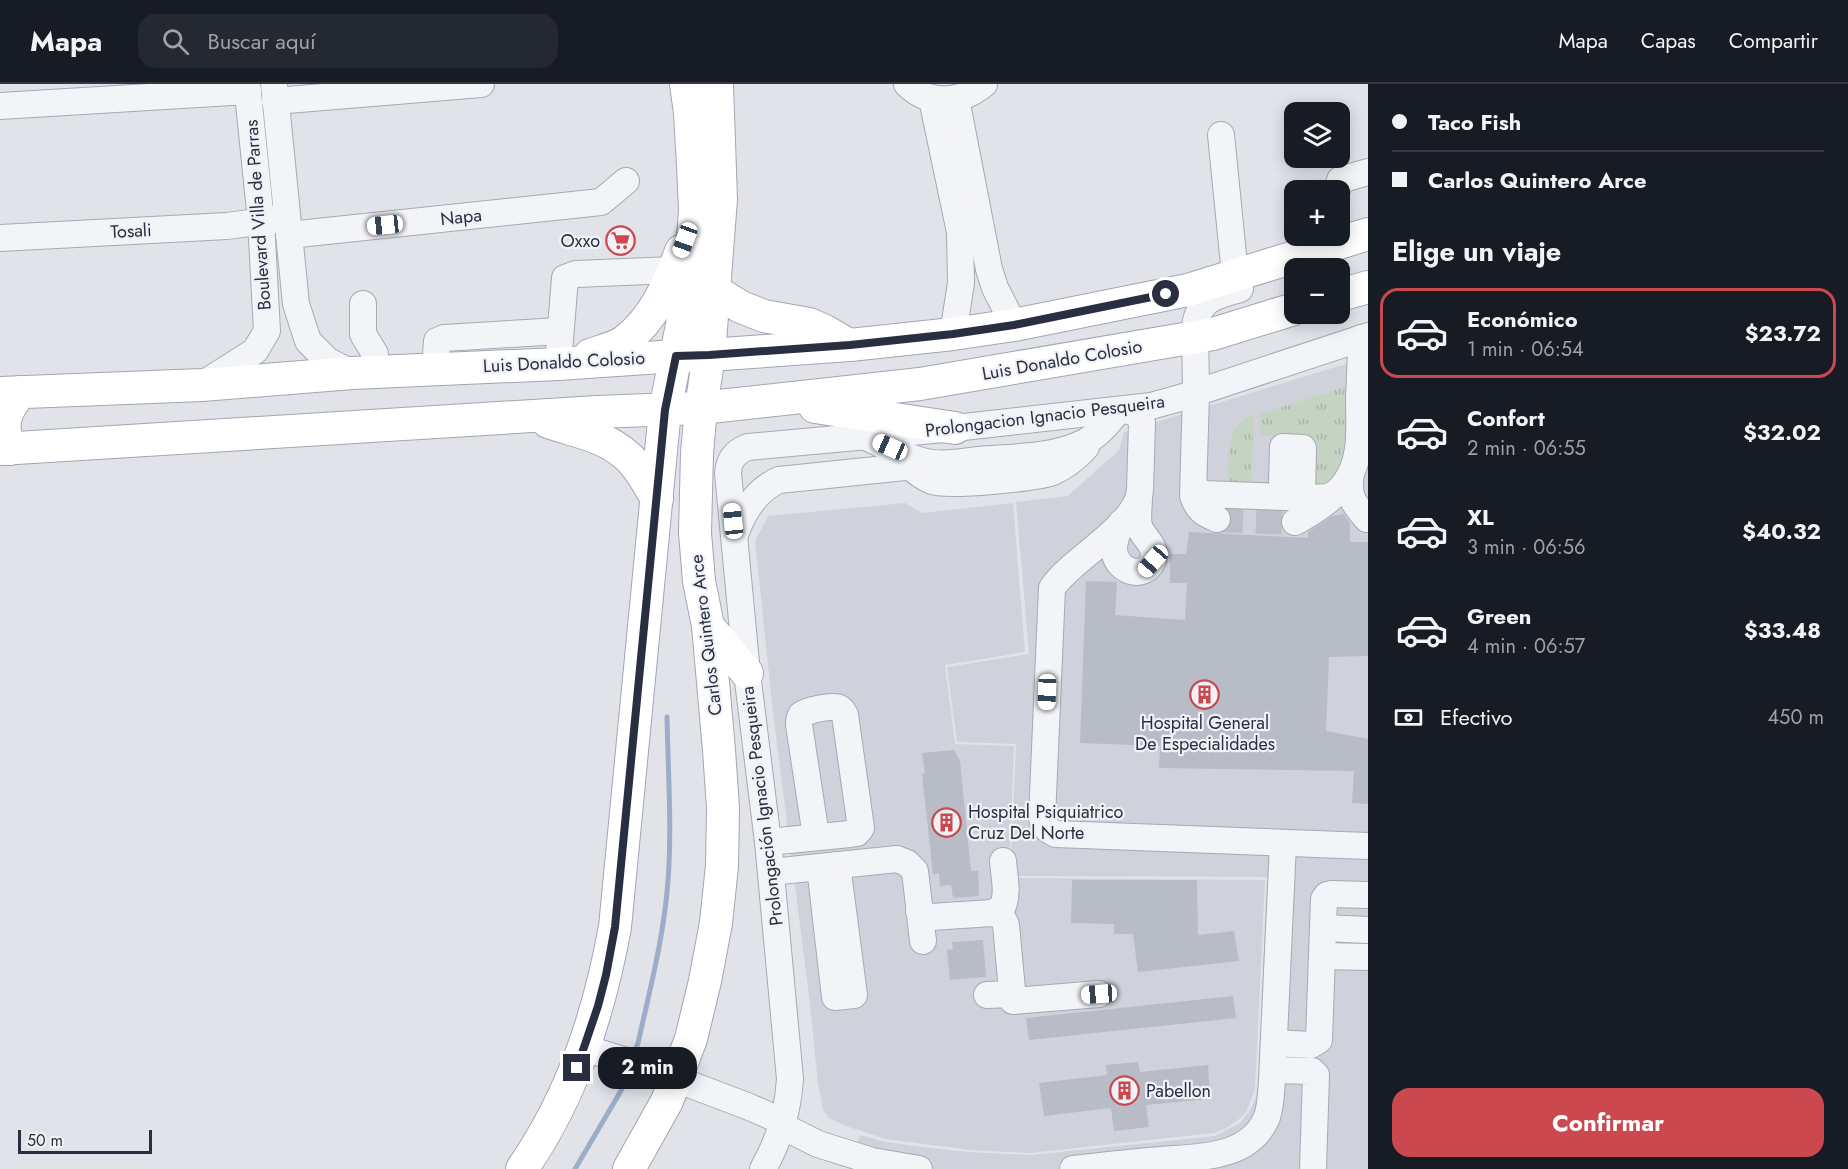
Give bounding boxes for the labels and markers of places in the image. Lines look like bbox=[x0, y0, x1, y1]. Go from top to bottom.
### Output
supermarket icon: Oxxo bbox=[605, 225, 637, 257]
place label: Oxxo bbox=[561, 228, 600, 254]
building icon: Hospital General De Especialidades bbox=[1189, 678, 1221, 710]
place label: Hospital General De Especialidades bbox=[1135, 710, 1275, 757]
place label: Hospital Psiquiatrico Cruz Del Norte bbox=[968, 799, 1123, 846]
building icon: Hospital Psiquiatrico Cruz Del Norte bbox=[931, 806, 963, 838]
building icon: Pabellon bbox=[1109, 1075, 1141, 1107]
place label: Pabellon bbox=[1146, 1078, 1211, 1104]

